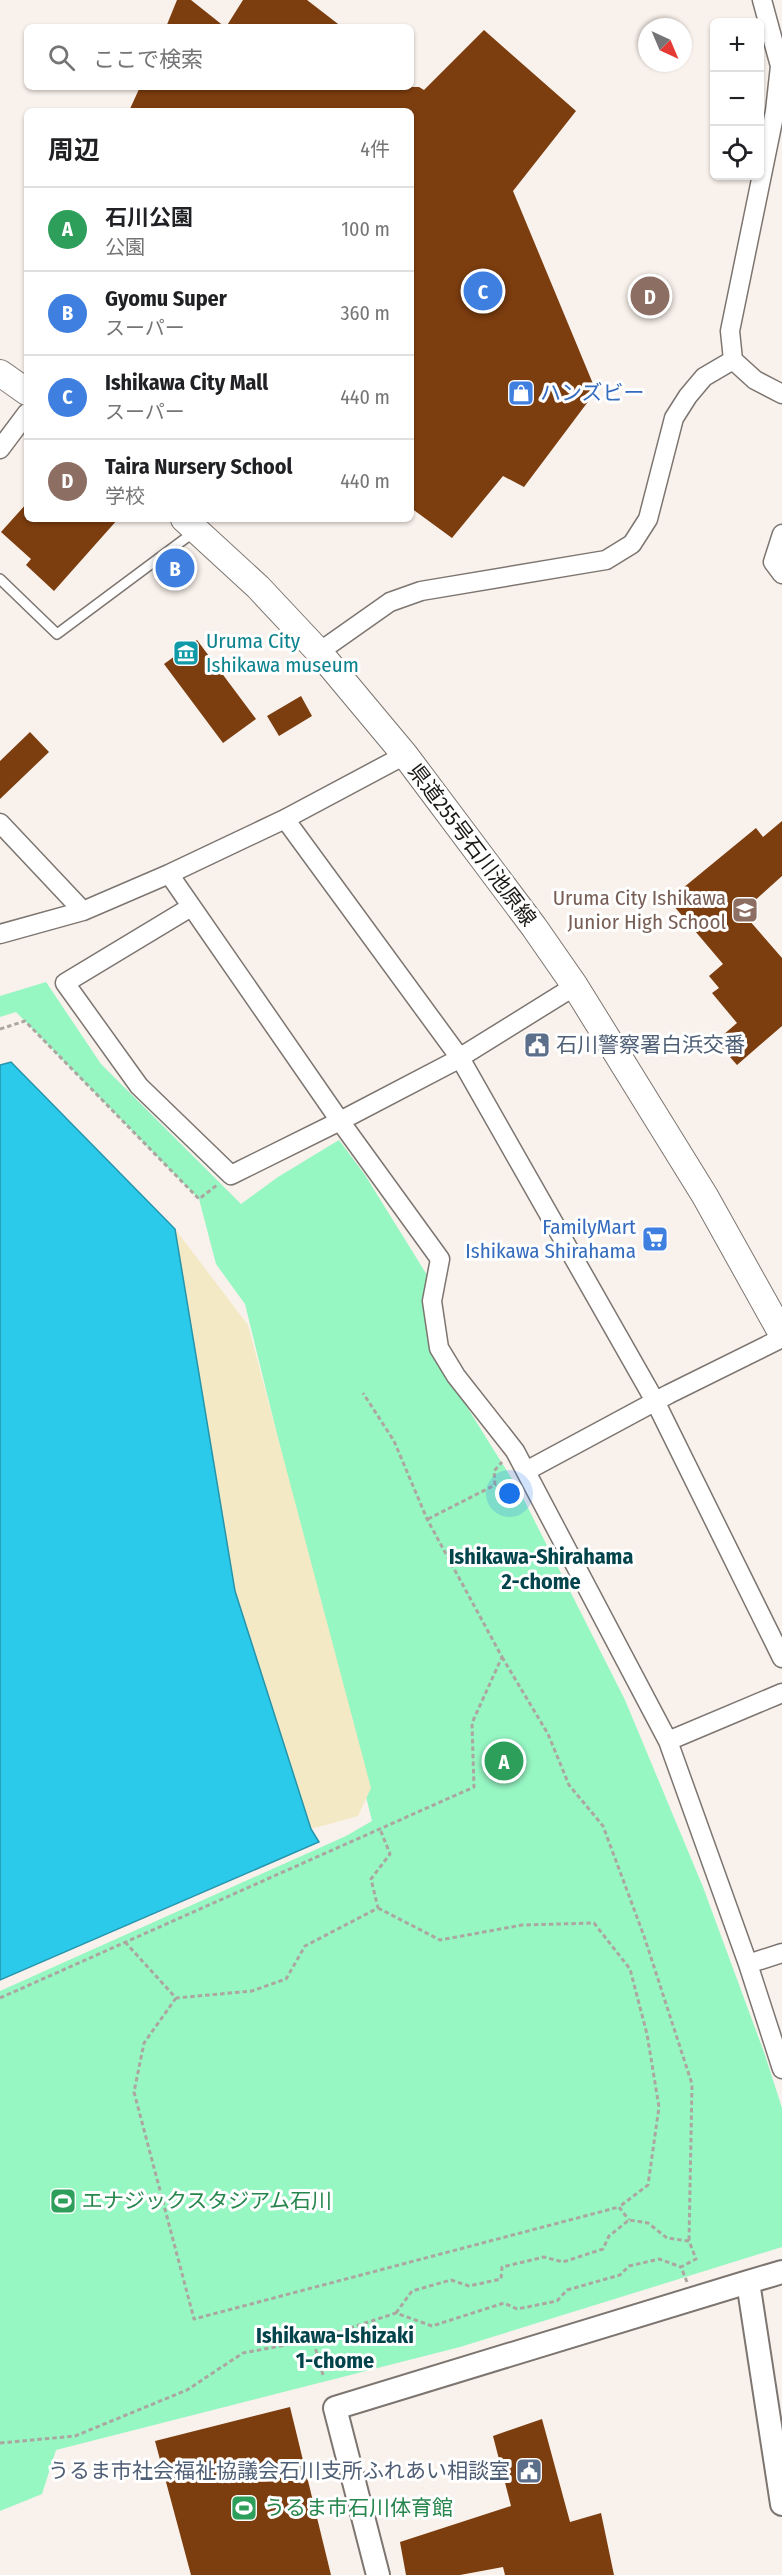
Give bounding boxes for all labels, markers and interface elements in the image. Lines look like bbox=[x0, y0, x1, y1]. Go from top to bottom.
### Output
north arrow bbox=[638, 18, 692, 72]
map controls bbox=[710, 18, 764, 180]
button: + bbox=[710, 18, 764, 72]
search box bbox=[24, 24, 414, 90]
icon: search bbox=[45, 41, 78, 74]
text: ここで検索 bbox=[93, 46, 203, 73]
button: − bbox=[710, 72, 764, 126]
button: locate bbox=[710, 126, 764, 180]
text: 周辺 bbox=[48, 135, 100, 166]
text: 4件 bbox=[360, 137, 390, 161]
text: 石川公園 bbox=[105, 204, 193, 231]
text: A bbox=[62, 217, 73, 241]
text: 100 m bbox=[341, 217, 390, 241]
text: 公園 bbox=[105, 235, 145, 259]
pin: C bbox=[464, 268, 502, 314]
pin: D bbox=[630, 274, 670, 318]
text: Gyomu Super bbox=[105, 285, 227, 312]
text: B bbox=[62, 301, 73, 325]
text: 360 m bbox=[341, 301, 390, 325]
text: スーパー bbox=[105, 316, 185, 340]
text: Ishikawa City Mall bbox=[105, 369, 268, 396]
shop icon: ハンズビー bbox=[506, 378, 536, 408]
place label: ハンズビー bbox=[540, 380, 645, 406]
text: C bbox=[62, 385, 73, 409]
text: 440 m bbox=[340, 385, 390, 409]
text: スーパー bbox=[105, 400, 185, 424]
text: Taira Nursery School bbox=[105, 453, 293, 480]
text: D bbox=[62, 469, 73, 493]
text: 440 m bbox=[340, 469, 390, 493]
text: 学校 bbox=[105, 484, 145, 508]
pin: B bbox=[156, 546, 195, 590]
place label: Uruma City Ishikawa museum bbox=[206, 628, 359, 678]
museum icon: Uruma City Ishikawa museum bbox=[171, 638, 201, 668]
street label: 県道255号石川池原線 bbox=[403, 759, 541, 931]
place label: Uruma City Ishikawa Junior High School bbox=[553, 885, 726, 935]
school or university icon: Uruma City Ishikawa Junior High School bbox=[730, 895, 760, 925]
public building icon: 石川警察署白浜交番 bbox=[522, 1030, 552, 1060]
place label: 石川警察署白浜交番 bbox=[556, 1032, 745, 1058]
place label: FamilyMart Ishikawa Shirahama bbox=[465, 1214, 636, 1264]
supermarket icon: FamilyMart Ishikawa Shirahama bbox=[640, 1224, 670, 1254]
your location bbox=[495, 1479, 524, 1508]
district label: Ishikawa-Shirahama 2-chome bbox=[449, 1543, 633, 1595]
pin: A bbox=[484, 1738, 524, 1784]
sports icon: エナジックスタジアム石川 bbox=[48, 2186, 78, 2216]
place label: エナジックスタジアム石川 bbox=[82, 2188, 332, 2214]
district label: Ishikawa-Ishizaki 1-chome bbox=[256, 2322, 414, 2374]
public building icon: うるま市社会福祉協議会石川支所ふれあい相談室 bbox=[514, 2456, 544, 2486]
place label: うるま市社会福祉協議会石川支所ふれあい相談室 bbox=[48, 2458, 510, 2484]
sports icon: うるま市石川体育館 bbox=[229, 2493, 259, 2523]
place label: うるま市石川体育館 bbox=[264, 2495, 453, 2521]

